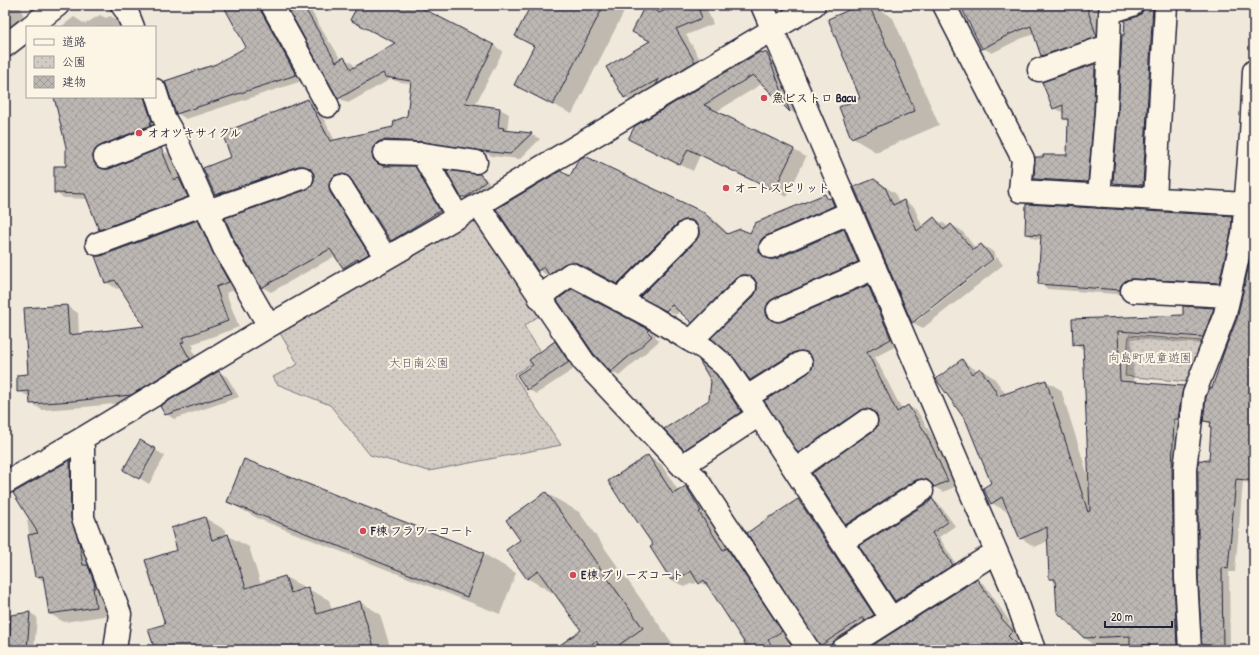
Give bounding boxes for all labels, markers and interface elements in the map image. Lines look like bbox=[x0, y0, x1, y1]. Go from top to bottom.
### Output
legend bbox=[26, 26, 156, 98]
text: 道路 bbox=[62, 33, 86, 50]
text: 公園 bbox=[62, 53, 86, 70]
text: 建物 bbox=[62, 73, 86, 90]
place label: 魚ビストロ Bacu bbox=[772, 89, 856, 106]
marker: 魚ビストロ Bacu bbox=[759, 93, 769, 103]
place label: オオツキサイクル bbox=[147, 124, 242, 141]
marker: オオツキサイクル bbox=[134, 128, 144, 138]
place label: オートスピリット bbox=[734, 179, 830, 196]
marker: オートスピリット bbox=[721, 183, 731, 193]
park label: 向島町児童遊園 bbox=[1108, 349, 1192, 366]
park label: 大日南公園 bbox=[389, 354, 449, 371]
place label: F棟 フラワーコート bbox=[370, 522, 474, 539]
marker: F棟 フラワーコート bbox=[358, 526, 368, 536]
place label: E棟 ブリーズコート bbox=[581, 566, 684, 583]
marker: E棟 ブリーズコート bbox=[568, 570, 578, 580]
scale bar bbox=[1105, 603, 1172, 629]
text: 20 m bbox=[1111, 608, 1133, 625]

